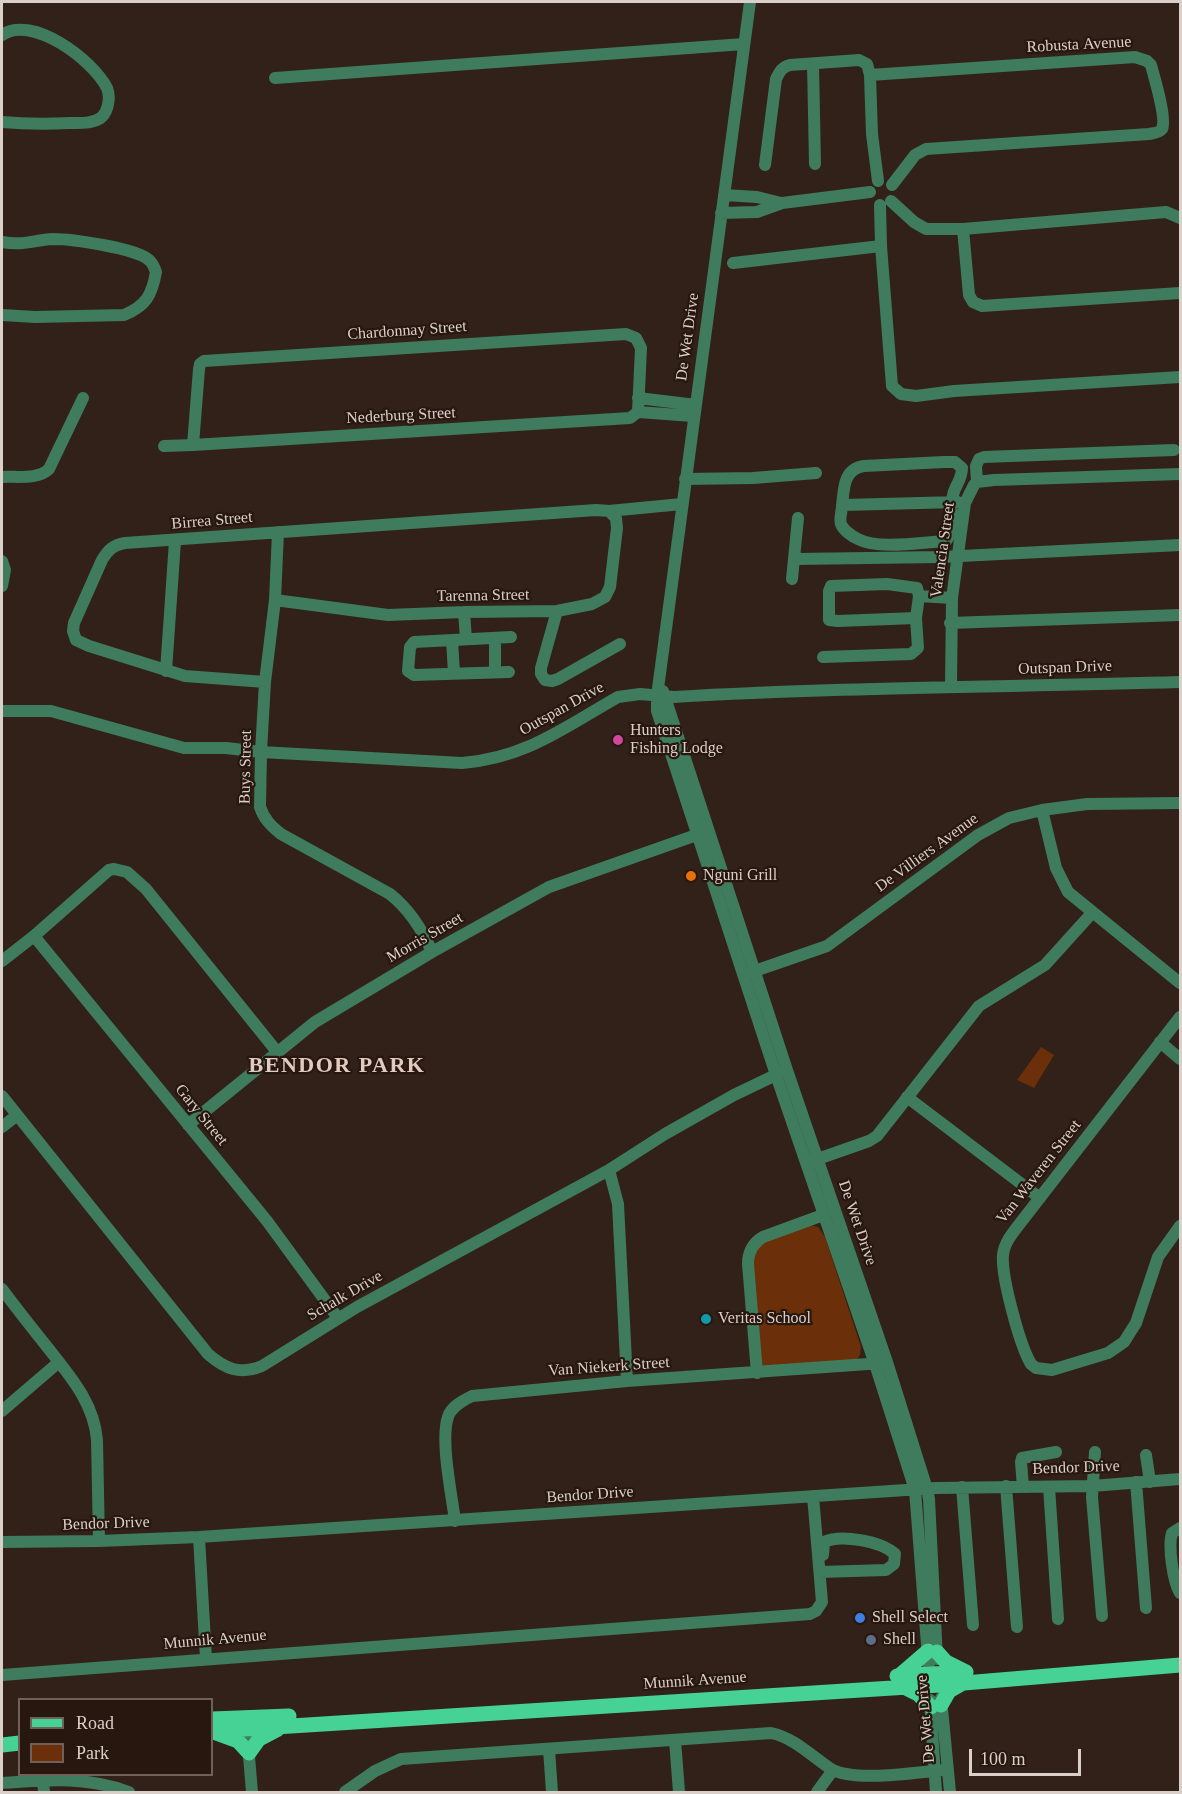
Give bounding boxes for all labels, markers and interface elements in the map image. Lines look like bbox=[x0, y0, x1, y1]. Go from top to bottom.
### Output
street label: Robusta Avenue bbox=[1026, 33, 1132, 57]
street label: De Wet Drive bbox=[672, 292, 704, 382]
street label: Chardonnay Street bbox=[347, 317, 467, 345]
street label: Nederburg Street bbox=[346, 404, 456, 428]
street label: Valencia Street bbox=[927, 501, 959, 599]
street label: Birrea Street bbox=[171, 508, 253, 534]
street label: Tarenna Street bbox=[437, 586, 529, 606]
street label: Outspan Drive bbox=[1018, 657, 1112, 679]
street label: Outspan Drive bbox=[516, 678, 608, 740]
place label: Hunters Fishing Lodge bbox=[630, 721, 723, 759]
street label: Buys Street bbox=[236, 730, 256, 804]
marker: Hunters Fishing Lodge bbox=[611, 733, 625, 747]
street label: De Villiers Avenue bbox=[872, 809, 982, 897]
place label: Nguni Grill bbox=[703, 866, 777, 886]
marker: Nguni Grill bbox=[684, 869, 698, 883]
street label: Morris Street bbox=[383, 908, 467, 968]
district label: BENDOR PARK bbox=[249, 1053, 425, 1079]
street label: Gary Street bbox=[170, 1080, 232, 1150]
street label: Van Waveren Street bbox=[992, 1116, 1086, 1228]
street label: De Wet Drive bbox=[834, 1178, 880, 1268]
street label: Schalk Drive bbox=[304, 1267, 386, 1325]
place label: Veritas School bbox=[718, 1309, 811, 1329]
marker: Veritas School bbox=[699, 1312, 713, 1326]
street label: Van Niekerk Street bbox=[548, 1353, 670, 1381]
street label: Bendor Drive bbox=[1032, 1457, 1120, 1479]
street label: Bendor Drive bbox=[546, 1482, 634, 1508]
street label: Bendor Drive bbox=[62, 1513, 150, 1535]
place label: Shell Select bbox=[872, 1608, 948, 1628]
marker: Shell Select bbox=[853, 1611, 867, 1625]
street label: Munnik Avenue bbox=[163, 1626, 267, 1654]
place label: Shell bbox=[883, 1630, 916, 1650]
marker: Shell bbox=[864, 1633, 878, 1647]
street label: Munnik Avenue bbox=[643, 1668, 747, 1694]
street label: De Wet Drive bbox=[913, 1674, 939, 1764]
legend bbox=[18, 1698, 213, 1776]
text: Road bbox=[76, 1713, 114, 1733]
scale bar bbox=[972, 1737, 1084, 1775]
text: Park bbox=[76, 1743, 109, 1763]
text: 100 m bbox=[980, 1749, 1026, 1769]

